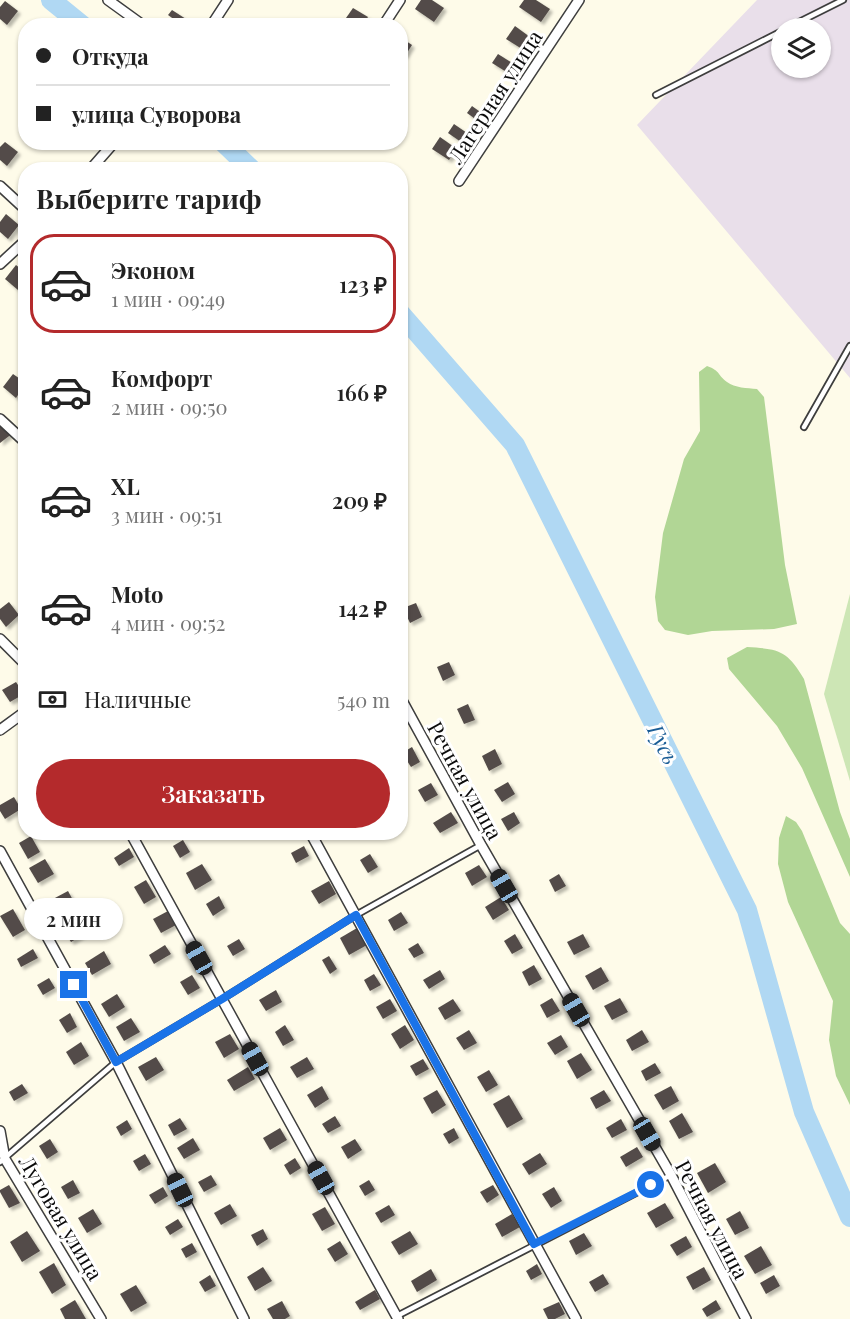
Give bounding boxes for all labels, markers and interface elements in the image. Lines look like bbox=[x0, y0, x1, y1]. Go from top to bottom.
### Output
map controls bbox=[771, 18, 831, 78]
button: layers bbox=[771, 18, 831, 78]
street label: Лагерная улица bbox=[440, 23, 548, 169]
text: Откуда bbox=[72, 41, 149, 71]
text: улица Суворова bbox=[72, 99, 241, 129]
text: Выберите тариф bbox=[36, 180, 262, 216]
text: Эконом bbox=[111, 255, 195, 285]
icon: car bbox=[39, 257, 93, 311]
text: 123 ₽ bbox=[339, 269, 387, 299]
text: 1 мин · 09:49 bbox=[111, 285, 225, 312]
text: Комфорт bbox=[111, 363, 212, 393]
icon: car bbox=[39, 365, 93, 419]
text: 166 ₽ bbox=[337, 377, 387, 407]
text: 2 мин · 09:50 bbox=[111, 393, 228, 420]
text: XL bbox=[111, 471, 140, 501]
icon: car bbox=[39, 473, 93, 527]
text: 209 ₽ bbox=[332, 485, 387, 515]
text: 3 мин · 09:51 bbox=[111, 501, 222, 528]
text: Moto bbox=[111, 579, 164, 609]
icon: car bbox=[39, 581, 93, 635]
text: 142 ₽ bbox=[338, 593, 387, 623]
text: 4 мин · 09:52 bbox=[111, 609, 225, 636]
icon: cash bbox=[36, 683, 69, 716]
text: Наличные bbox=[84, 684, 191, 714]
text: 540 m bbox=[337, 686, 390, 713]
street label: Речная улица bbox=[422, 716, 510, 845]
water label: Гусь bbox=[641, 718, 687, 769]
button: Заказать bbox=[36, 759, 390, 828]
car bbox=[487, 866, 521, 906]
callout: 2 мин bbox=[25, 898, 124, 940]
text: 2 мин bbox=[46, 905, 101, 932]
car bbox=[182, 938, 216, 978]
route end bbox=[60, 971, 87, 998]
car bbox=[559, 990, 593, 1030]
car bbox=[238, 1039, 272, 1079]
car bbox=[630, 1114, 664, 1154]
street label: Луговая улица bbox=[13, 1148, 111, 1285]
street label: Речная улица bbox=[670, 1155, 756, 1284]
car bbox=[304, 1158, 338, 1198]
car bbox=[164, 1170, 196, 1210]
route start bbox=[637, 1171, 664, 1198]

